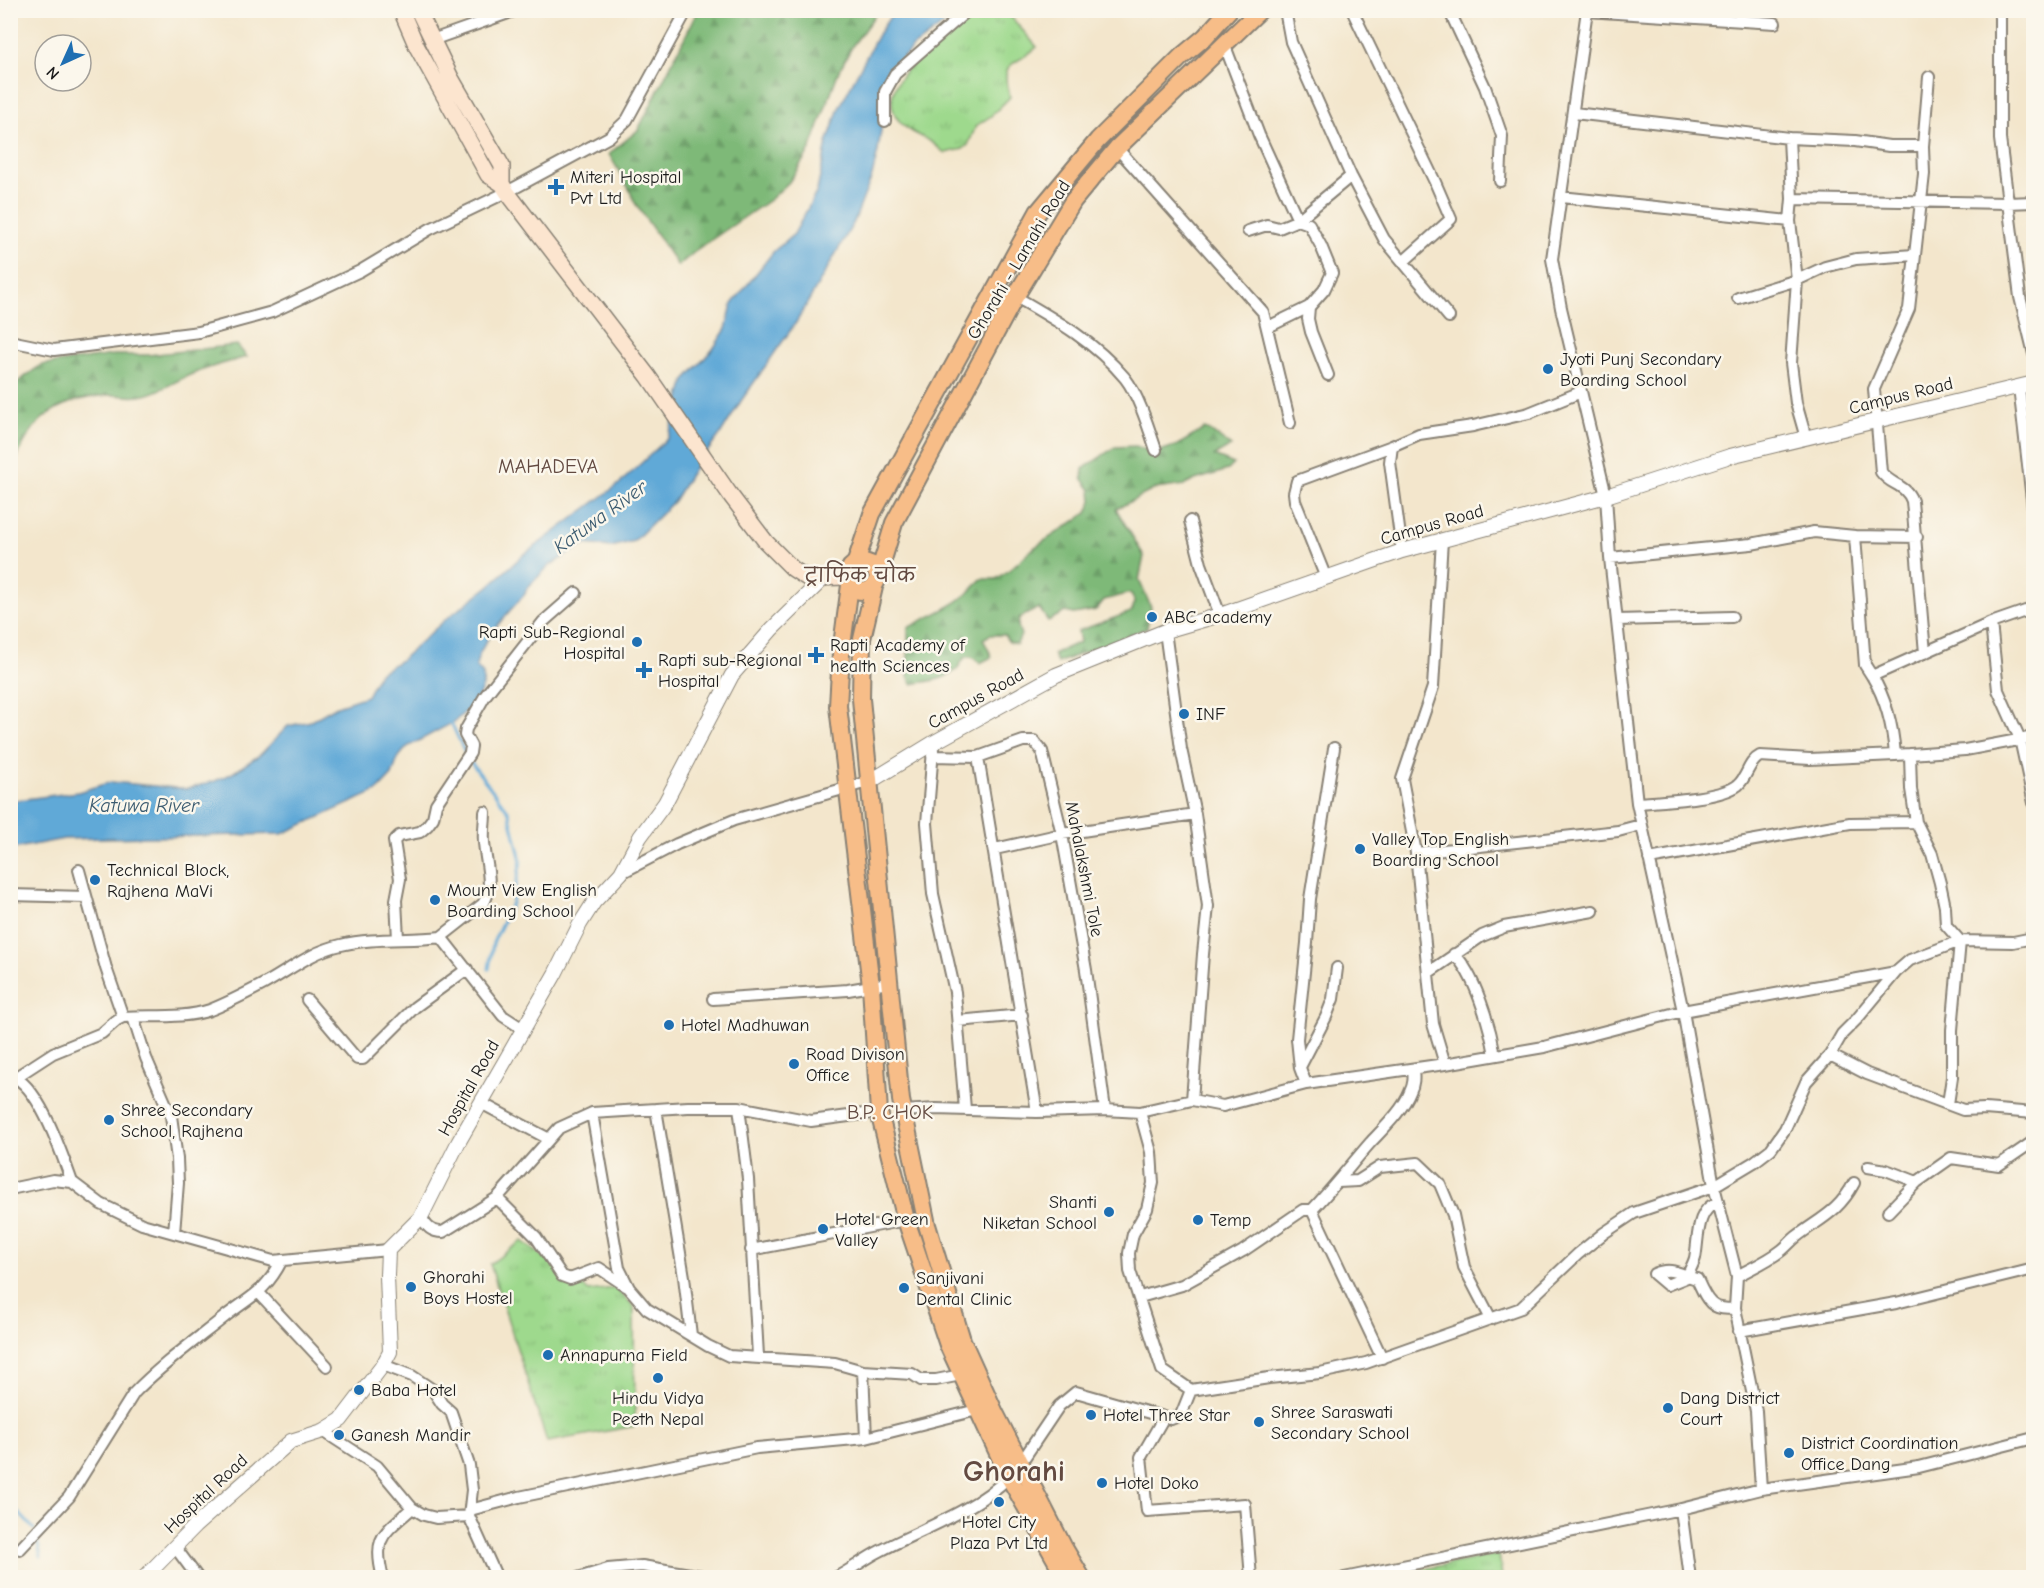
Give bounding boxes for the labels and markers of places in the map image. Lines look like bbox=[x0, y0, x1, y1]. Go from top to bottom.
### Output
place label: Miteri Hospital Pvt Ltd bbox=[570, 167, 681, 209]
marker: Miteri Hospital Pvt Ltd bbox=[547, 178, 565, 196]
place label: Jyoti Punj Secondary Boarding School bbox=[1560, 349, 1722, 391]
marker: Jyoti Punj Secondary Boarding School bbox=[1541, 362, 1555, 376]
place label: ABC academy bbox=[1164, 607, 1272, 628]
marker: ABC academy bbox=[1145, 610, 1159, 624]
place label: Rapti Sub-Regional Hospital bbox=[479, 622, 625, 664]
marker: Rapti Sub-Regional Hospital bbox=[630, 635, 644, 649]
place label: Rapti Academy of health Sciences bbox=[830, 635, 966, 677]
marker: Rapti Academy of health Sciences bbox=[807, 646, 825, 664]
place label: Rapti sub-Regional Hospital bbox=[658, 650, 802, 692]
marker: Rapti sub-Regional Hospital bbox=[635, 661, 653, 679]
place label: INF bbox=[1196, 704, 1226, 725]
marker: INF bbox=[1177, 707, 1191, 721]
place label: Valley Top English Boarding School bbox=[1372, 829, 1509, 871]
marker: Valley Top English Boarding School bbox=[1353, 842, 1367, 856]
place label: Technical Block, Rajhena MaVi bbox=[107, 860, 229, 902]
marker: Technical Block, Rajhena MaVi bbox=[88, 873, 102, 887]
place label: Mount View English Boarding School bbox=[447, 880, 597, 922]
marker: Mount View English Boarding School bbox=[428, 893, 442, 907]
place label: Hotel Madhuwan bbox=[681, 1015, 809, 1036]
marker: Hotel Madhuwan bbox=[662, 1018, 676, 1032]
place label: Road Divison Office bbox=[806, 1044, 905, 1086]
marker: Road Divison Office bbox=[787, 1057, 801, 1071]
place label: Shree Secondary School, Rajhena bbox=[121, 1100, 254, 1142]
marker: Shree Secondary School, Rajhena bbox=[102, 1113, 116, 1127]
place label: Shanti Niketan School bbox=[983, 1192, 1097, 1234]
marker: Shanti Niketan School bbox=[1102, 1205, 1116, 1219]
place label: Hotel Green Valley bbox=[835, 1209, 929, 1251]
place label: Temp bbox=[1210, 1210, 1251, 1231]
marker: Temp bbox=[1191, 1213, 1205, 1227]
marker: Hotel Green Valley bbox=[816, 1222, 830, 1236]
place label: Ghorahi Boys Hostel bbox=[423, 1267, 513, 1309]
place label: Sanjivani Dental Clinic bbox=[916, 1268, 1012, 1310]
marker: Ghorahi Boys Hostel bbox=[404, 1280, 418, 1294]
marker: Sanjivani Dental Clinic bbox=[897, 1281, 911, 1295]
place label: Annapurna Field bbox=[560, 1345, 688, 1366]
marker: Annapurna Field bbox=[541, 1348, 555, 1362]
marker: Hindu Vidya Peeth Nepal bbox=[651, 1371, 665, 1385]
place label: Baba Hotel bbox=[371, 1380, 456, 1401]
marker: Baba Hotel bbox=[352, 1383, 366, 1397]
place label: Hindu Vidya Peeth Nepal bbox=[612, 1388, 704, 1430]
place label: Dang District Court bbox=[1680, 1388, 1780, 1430]
marker: Dang District Court bbox=[1661, 1401, 1675, 1415]
place label: Shree Saraswati Secondary School bbox=[1271, 1402, 1409, 1444]
place label: Hotel Three Star bbox=[1103, 1405, 1231, 1426]
marker: Hotel Three Star bbox=[1084, 1408, 1098, 1422]
marker: Shree Saraswati Secondary School bbox=[1252, 1415, 1266, 1429]
place label: Ganesh Mandir bbox=[351, 1425, 471, 1446]
marker: Ganesh Mandir bbox=[332, 1428, 346, 1442]
place label: District Coordination Office Dang bbox=[1801, 1433, 1958, 1475]
marker: District Coordination Office Dang bbox=[1782, 1446, 1796, 1460]
place label: Hotel Doko bbox=[1114, 1473, 1199, 1494]
marker: Hotel Doko bbox=[1095, 1476, 1109, 1490]
marker: Hotel City Plaza Pvt Ltd bbox=[992, 1495, 1006, 1509]
place label: Hotel City Plaza Pvt Ltd bbox=[950, 1512, 1048, 1554]

